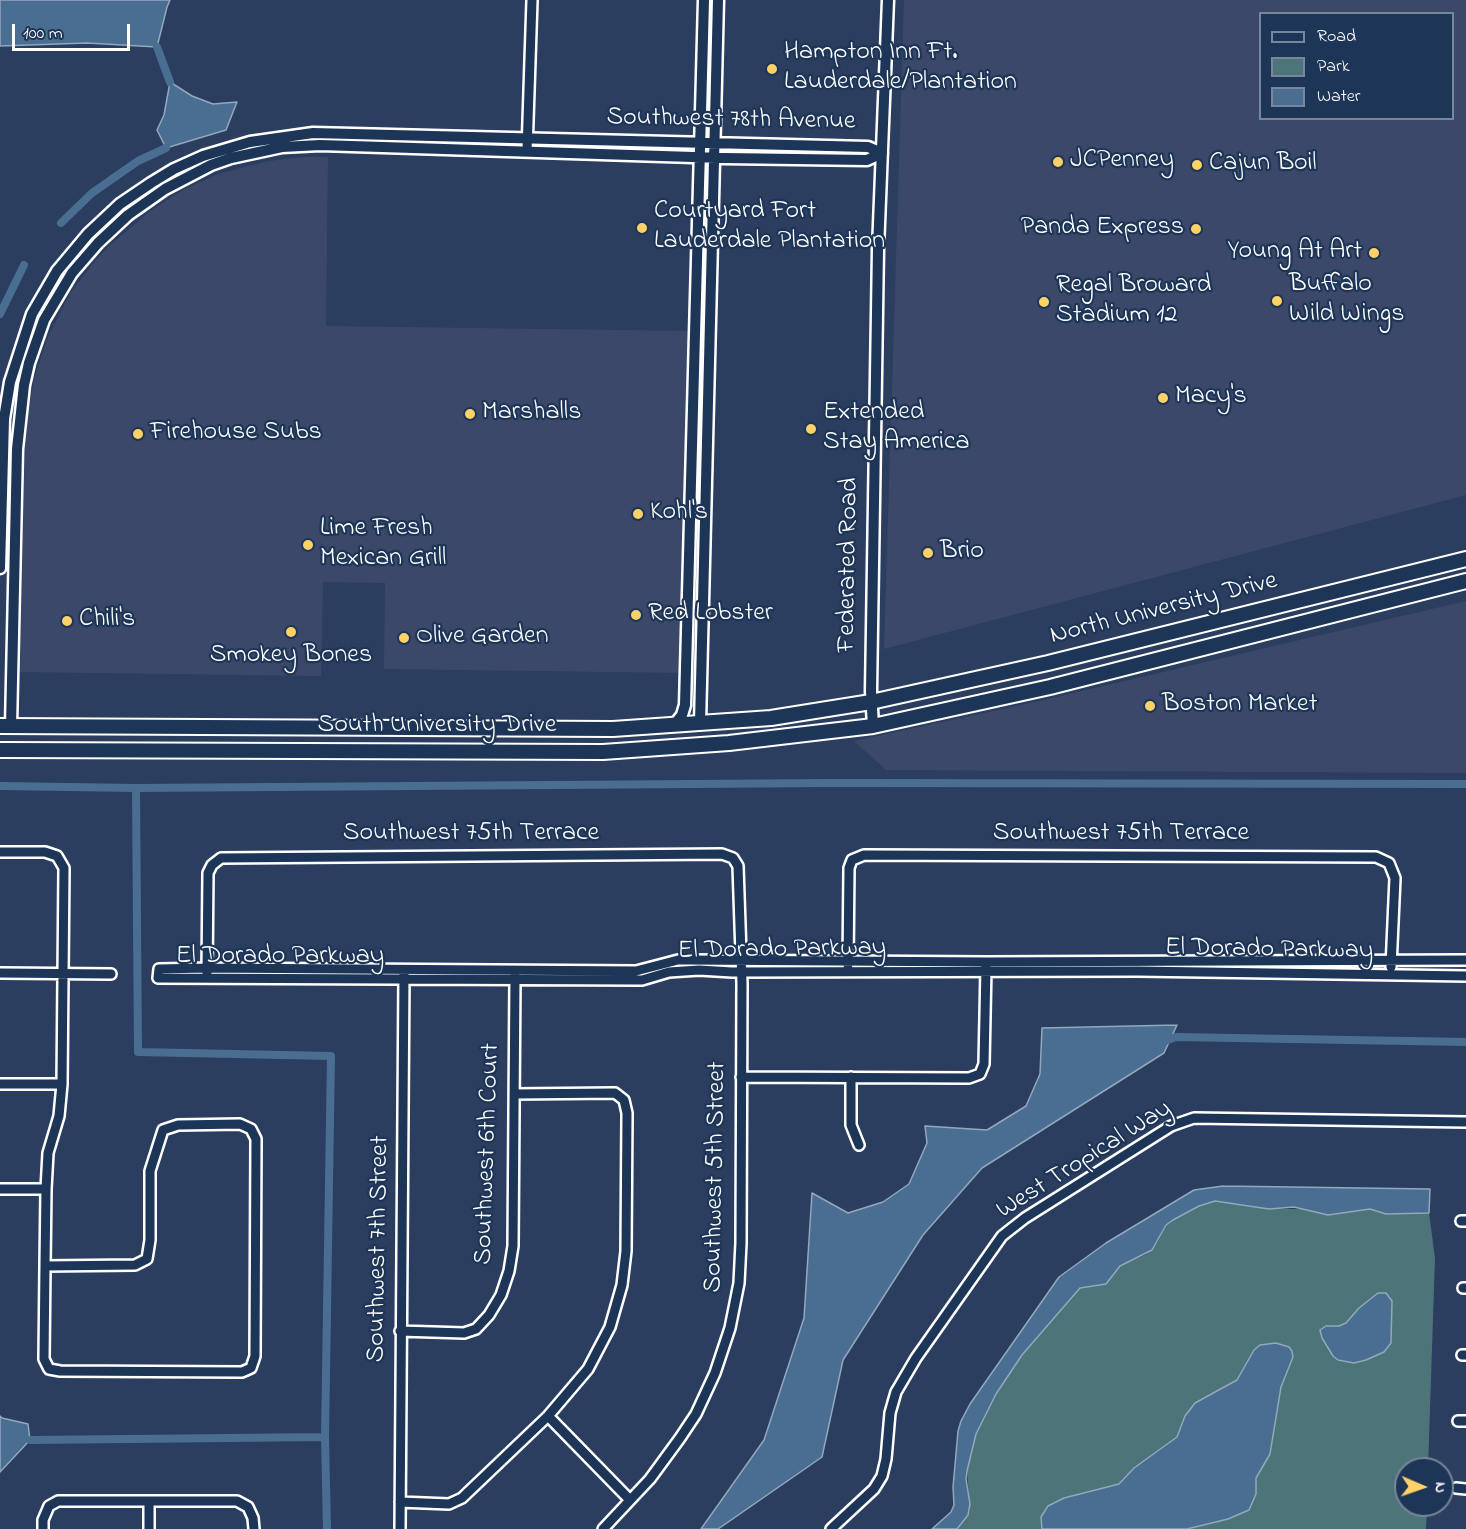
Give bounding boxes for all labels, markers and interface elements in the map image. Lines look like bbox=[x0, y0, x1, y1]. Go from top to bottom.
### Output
scale bar bbox=[15, 12, 134, 50]
legend bbox=[1259, 12, 1454, 120]
text: 100 m bbox=[23, 21, 63, 47]
text: Road bbox=[1317, 24, 1356, 50]
place label: Hampton Inn Ft. Lauderdale/Plantation bbox=[784, 38, 1017, 100]
text: Park bbox=[1317, 54, 1350, 80]
marker: Hampton Inn Ft. Lauderdale/Plantation bbox=[765, 62, 779, 76]
text: Water bbox=[1317, 84, 1360, 110]
street label: Southwest 78th Avenue bbox=[606, 103, 856, 139]
place label: JCPenney bbox=[1070, 146, 1174, 178]
place label: Cajun Boil bbox=[1209, 149, 1317, 181]
marker: JCPenney bbox=[1051, 155, 1065, 169]
marker: Cajun Boil bbox=[1190, 158, 1204, 172]
place label: Courtyard Fort Lauderdale Plantation bbox=[654, 197, 885, 258]
place label: Panda Express bbox=[1021, 213, 1184, 245]
marker: Courtyard Fort Lauderdale Plantation bbox=[635, 221, 649, 235]
marker: Panda Express bbox=[1189, 222, 1203, 236]
place label: Young At Art bbox=[1227, 237, 1362, 269]
marker: Young At Art bbox=[1367, 246, 1381, 260]
place label: Buffalo Wild Wings bbox=[1289, 270, 1404, 332]
place label: Regal Broward Stadium 12 bbox=[1056, 271, 1211, 332]
marker: Buffalo Wild Wings bbox=[1270, 294, 1284, 308]
marker: Regal Broward Stadium 12 bbox=[1037, 295, 1051, 309]
place label: Macy's bbox=[1175, 382, 1247, 414]
marker: Macy's bbox=[1156, 391, 1170, 405]
place label: Marshalls bbox=[482, 398, 581, 430]
place label: Extended Stay America bbox=[823, 398, 970, 460]
marker: Marshalls bbox=[463, 407, 477, 421]
place label: Firehouse Subs bbox=[150, 418, 322, 450]
marker: Extended Stay America bbox=[804, 422, 818, 436]
marker: Firehouse Subs bbox=[131, 427, 145, 441]
street label: Federated Road bbox=[833, 477, 867, 653]
place label: Kohl's bbox=[650, 498, 708, 530]
marker: Kohl's bbox=[631, 507, 645, 521]
place label: Lime Fresh Mexican Grill bbox=[320, 514, 446, 576]
place label: Brio bbox=[940, 537, 984, 569]
marker: Lime Fresh Mexican Grill bbox=[301, 538, 315, 552]
marker: Brio bbox=[921, 546, 935, 560]
street label: North University Drive bbox=[1047, 567, 1281, 653]
place label: Red Lobster bbox=[648, 599, 773, 631]
place label: Chili's bbox=[79, 605, 135, 637]
marker: Red Lobster bbox=[629, 608, 643, 622]
marker: Chili's bbox=[60, 614, 74, 628]
place label: Olive Garden bbox=[416, 622, 549, 654]
marker: Smokey Bones bbox=[284, 625, 298, 639]
marker: Olive Garden bbox=[397, 631, 411, 645]
place label: Smokey Bones bbox=[210, 641, 372, 673]
place label: Boston Market bbox=[1162, 690, 1317, 722]
marker: Boston Market bbox=[1143, 699, 1157, 713]
street label: South University Drive bbox=[318, 711, 556, 743]
street label: Southwest 75th Terrace bbox=[343, 819, 599, 851]
street label: Southwest 75th Terrace bbox=[993, 819, 1249, 851]
street label: El Dorado Parkway bbox=[677, 934, 887, 968]
street label: El Dorado Parkway bbox=[1164, 934, 1374, 968]
street label: El Dorado Parkway bbox=[176, 942, 384, 974]
street label: Southwest 6th Court bbox=[470, 1043, 508, 1265]
street label: Southwest 5th Street bbox=[699, 1061, 735, 1293]
street label: West Tropical Way bbox=[992, 1095, 1178, 1227]
street label: Southwest 7th Street bbox=[362, 1135, 398, 1363]
north arrow bbox=[1394, 1457, 1454, 1517]
text: N bbox=[1428, 1482, 1452, 1493]

